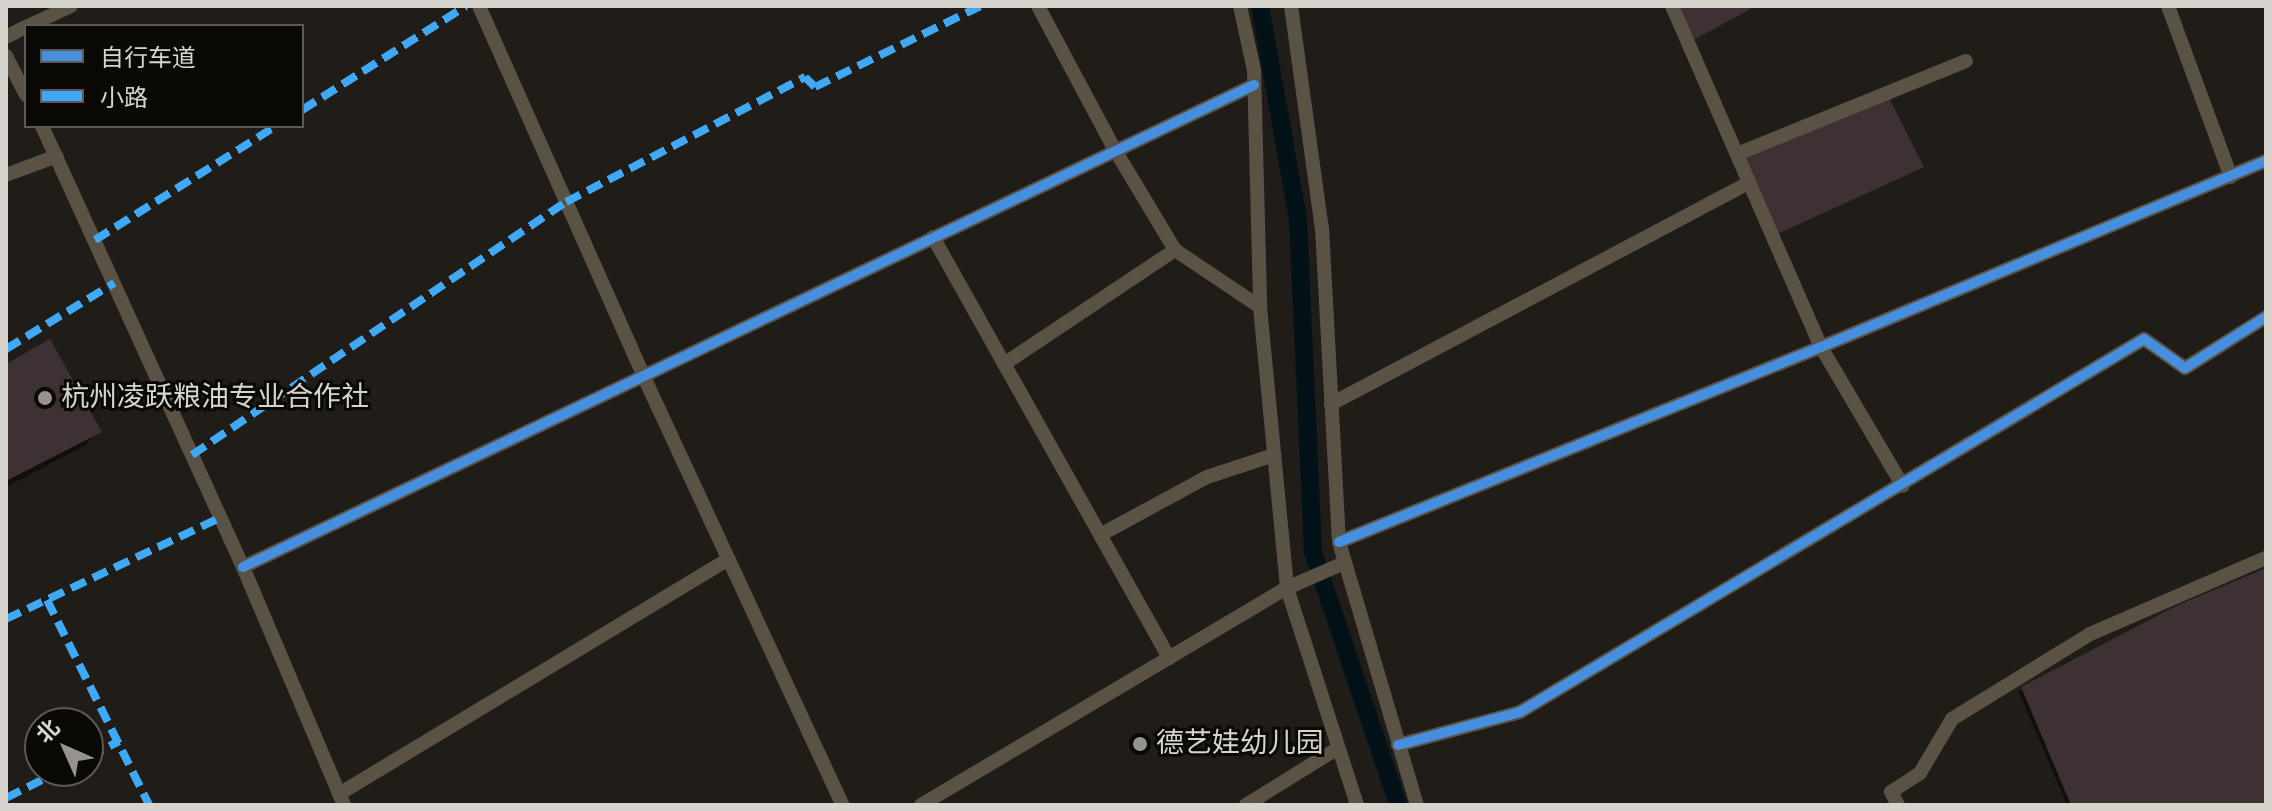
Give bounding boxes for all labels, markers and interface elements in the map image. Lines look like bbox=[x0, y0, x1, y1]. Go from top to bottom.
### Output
legend bbox=[24, 24, 304, 128]
text: 自行车道 bbox=[100, 47, 196, 71]
text: 小路 bbox=[100, 87, 148, 111]
place label: 杭州凌跃粮油专业合作社 bbox=[61, 381, 369, 415]
marker: 杭州凌跃粮油专业合作社 bbox=[36, 389, 54, 407]
north arrow bbox=[24, 707, 104, 787]
text: 北 bbox=[33, 716, 64, 747]
place label: 德艺娃幼儿园 bbox=[1156, 727, 1324, 761]
marker: 德艺娃幼儿园 bbox=[1131, 735, 1149, 753]

